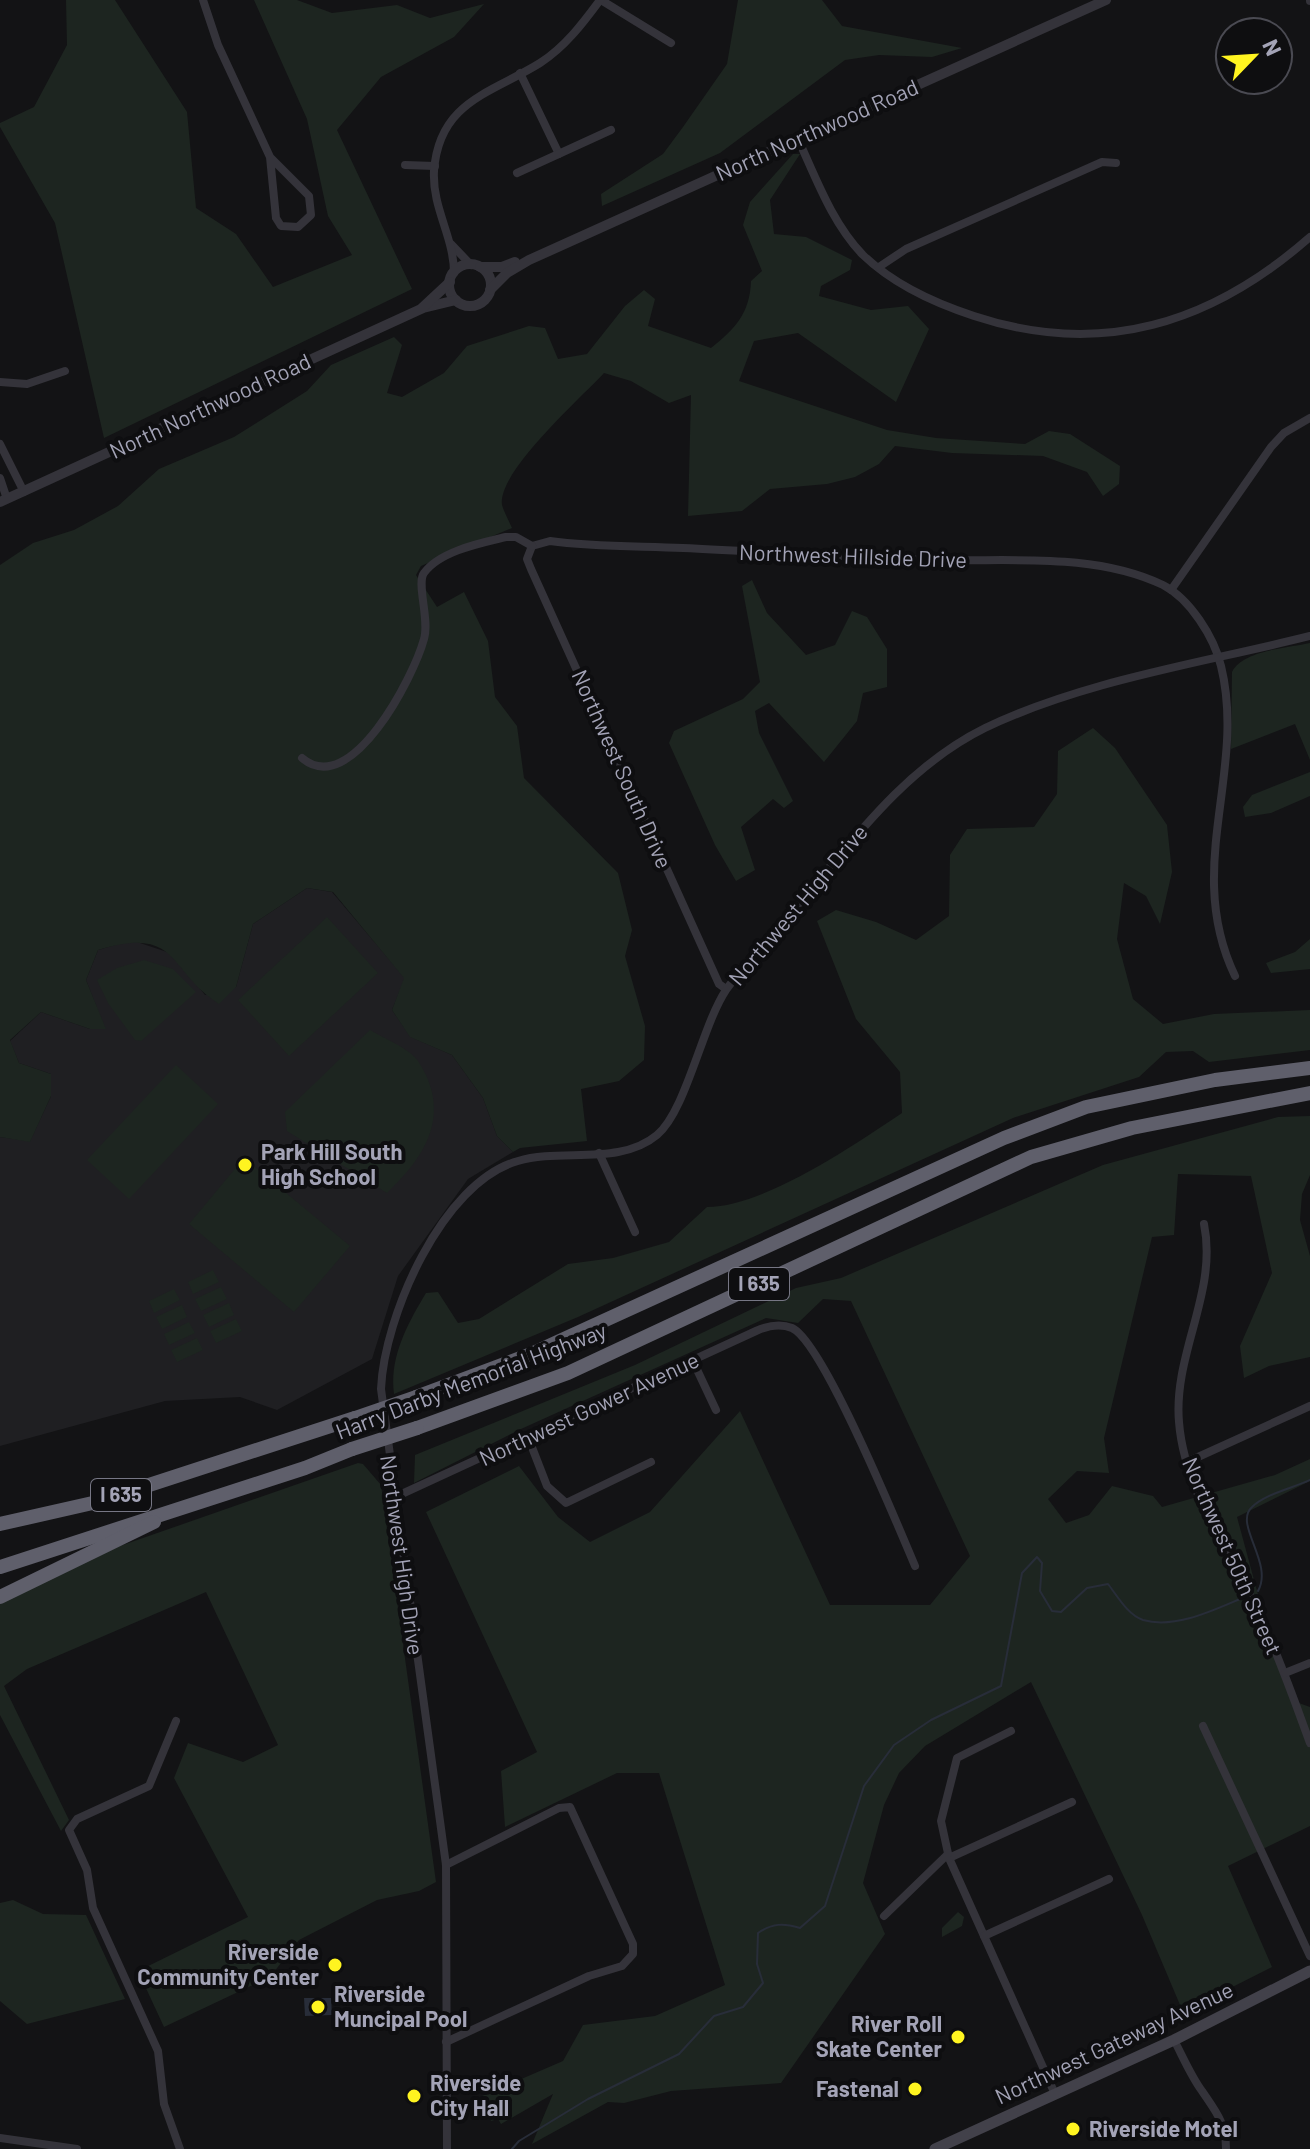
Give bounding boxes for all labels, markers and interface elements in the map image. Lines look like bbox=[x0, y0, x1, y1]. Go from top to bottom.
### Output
north arrow bbox=[1214, 16, 1294, 96]
text: N bbox=[1258, 35, 1288, 59]
street label: North Northwood Road bbox=[711, 73, 922, 185]
street label: North Northwood Road bbox=[105, 347, 314, 463]
street label: Northwest Hillside Drive bbox=[739, 538, 968, 572]
street label: Northwest South Drive bbox=[567, 665, 678, 872]
street label: Northwest High Drive bbox=[722, 819, 872, 990]
place label: Park Hill South High School bbox=[261, 1138, 402, 1189]
marker: Park Hill South High School bbox=[236, 1156, 254, 1174]
road number: I 635 bbox=[729, 1268, 789, 1300]
street label: Harry Darby Memorial Highway bbox=[332, 1316, 610, 1444]
street label: Northwest Gower Avenue bbox=[475, 1346, 703, 1470]
street label: Northwest High Drive bbox=[376, 1453, 430, 1657]
street label: Northwest 50th Street bbox=[1178, 1453, 1288, 1658]
road number: I 635 bbox=[91, 1479, 151, 1511]
place label: Riverside Community Center bbox=[137, 1938, 320, 1989]
marker: Riverside Community Center bbox=[326, 1956, 344, 1974]
street label: Northwest Gateway Avenue bbox=[990, 1975, 1237, 2109]
place label: Riverside Muncipal Pool bbox=[334, 1980, 467, 2031]
marker: Riverside Muncipal Pool bbox=[309, 1998, 327, 2016]
place label: River Roll Skate Center bbox=[816, 2010, 943, 2061]
marker: River Roll Skate Center bbox=[949, 2028, 967, 2046]
place label: Riverside City Hall bbox=[430, 2069, 521, 2120]
place label: Fastenal bbox=[816, 2075, 899, 2101]
marker: Fastenal bbox=[906, 2080, 924, 2098]
marker: Riverside City Hall bbox=[405, 2087, 423, 2105]
place label: Riverside Motel bbox=[1089, 2115, 1238, 2141]
marker: Riverside Motel bbox=[1064, 2120, 1082, 2138]

